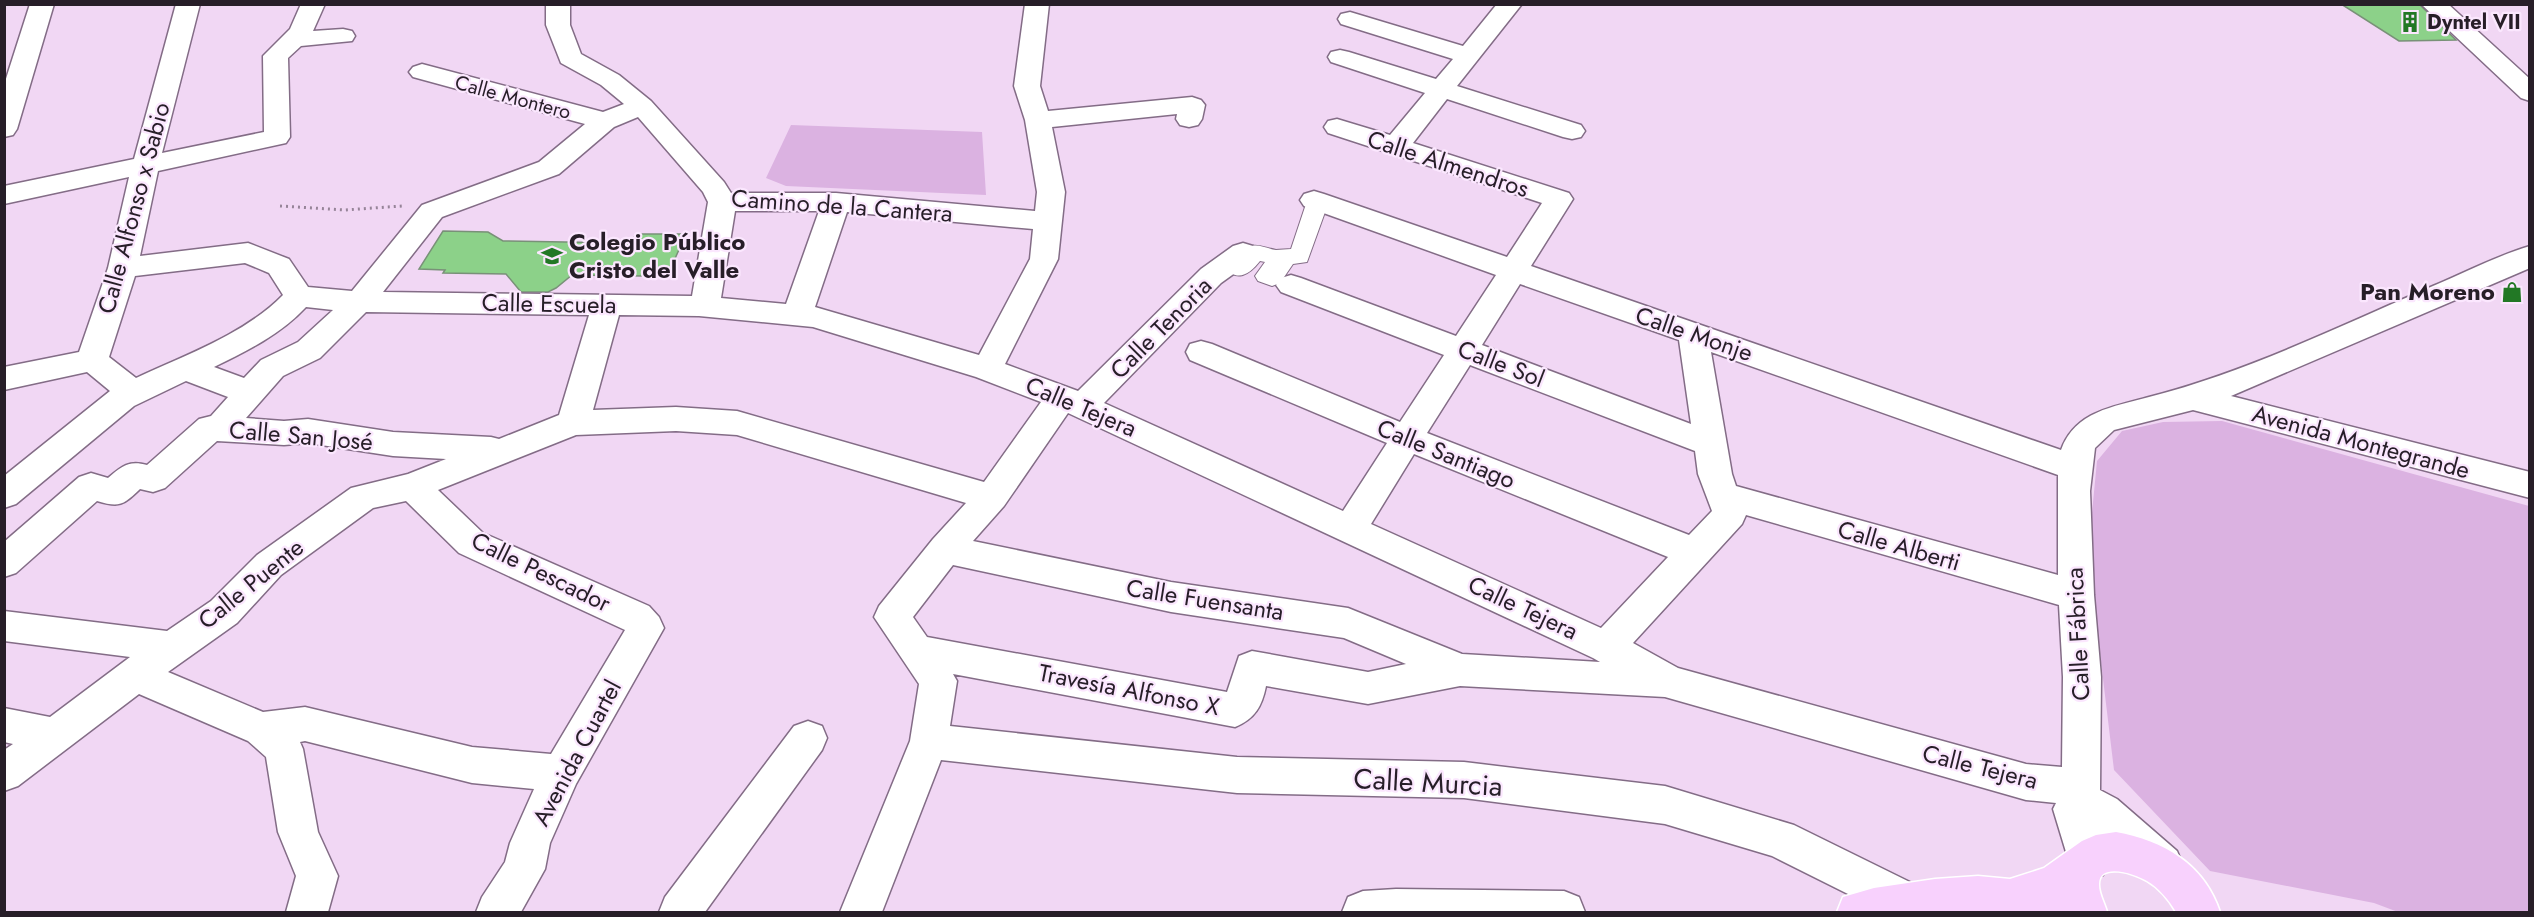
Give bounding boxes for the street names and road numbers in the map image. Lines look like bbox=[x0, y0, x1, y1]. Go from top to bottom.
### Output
street label: Calle Montero bbox=[452, 68, 574, 127]
street label: Calle Alfonso x Sabio bbox=[88, 98, 179, 317]
street label: Calle Almendros bbox=[1363, 121, 1533, 206]
street label: Camino de la Cantera bbox=[730, 180, 954, 231]
street label: Calle Tenoria bbox=[1102, 269, 1219, 386]
street label: Calle Escuela bbox=[481, 285, 617, 322]
street label: Calle Monje bbox=[1631, 297, 1758, 370]
street label: Calle Sol bbox=[1453, 331, 1550, 396]
street label: Calle Tejera bbox=[1020, 367, 1142, 446]
street label: Avenida Montegrande bbox=[2248, 396, 2474, 487]
street label: Calle Santiago bbox=[1372, 410, 1521, 497]
street label: Calle San José bbox=[228, 412, 374, 459]
street label: Calle Alberti bbox=[1834, 511, 1965, 580]
street label: Calle Pescador bbox=[466, 523, 617, 621]
street label: Calle Puente bbox=[190, 530, 311, 637]
street label: Calle Fábrica bbox=[2057, 566, 2098, 702]
street label: Calle Tejera bbox=[1462, 567, 1584, 648]
street label: Calle Fuensanta bbox=[1124, 570, 1286, 629]
street label: Travesía Alfonso X bbox=[1036, 655, 1223, 724]
street label: Avenida Cuartel bbox=[523, 674, 630, 832]
street label: Calle Tejera bbox=[1919, 735, 2042, 798]
street label: Calle Murcia bbox=[1352, 758, 1503, 807]

